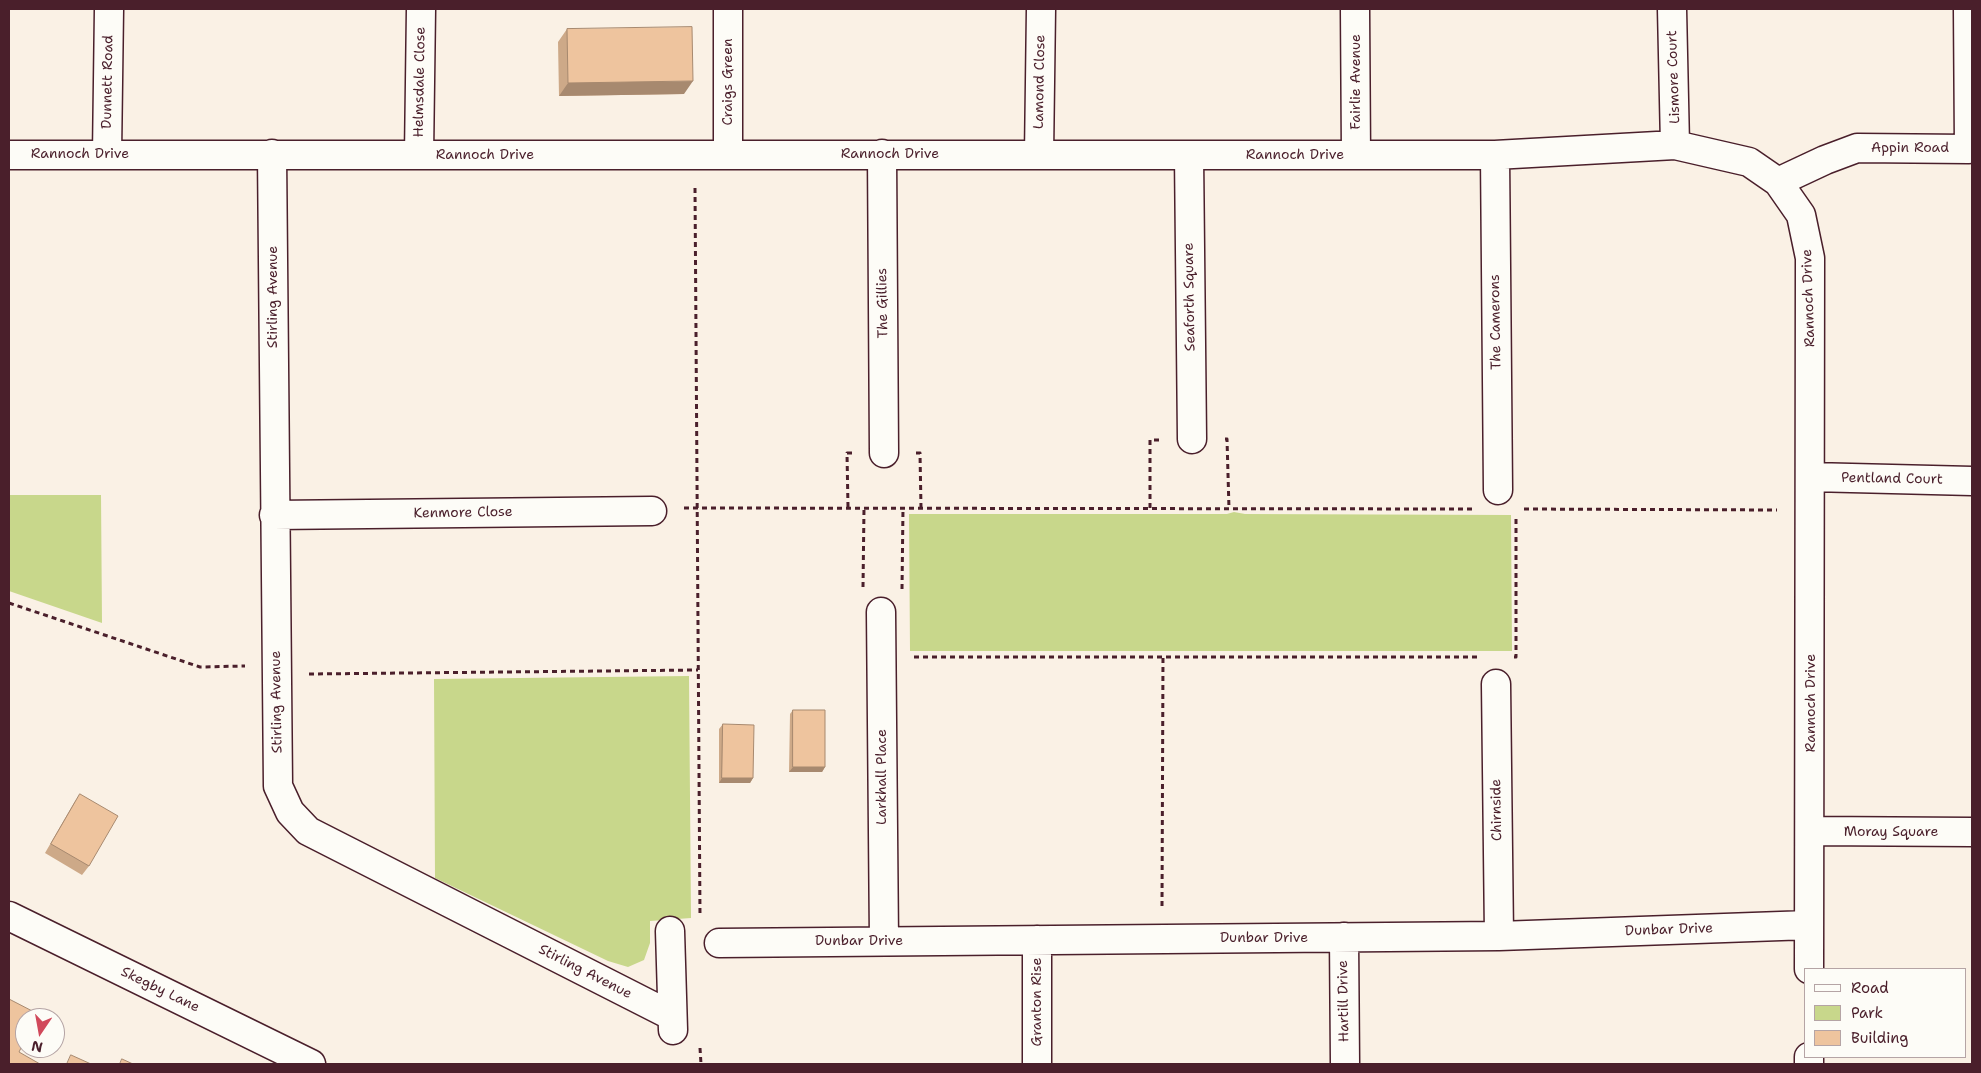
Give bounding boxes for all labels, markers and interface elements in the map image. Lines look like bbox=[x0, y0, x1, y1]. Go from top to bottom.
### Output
street label: Helmsdale Close bbox=[411, 27, 429, 137]
street label: Lismore Court bbox=[1664, 30, 1684, 124]
street label: Fairlie Avenue bbox=[1348, 34, 1364, 130]
street label: Dunnett Road bbox=[99, 35, 117, 129]
street label: Lamond Close bbox=[1031, 35, 1049, 129]
street label: Craigs Green bbox=[720, 39, 736, 125]
street label: Appin Road bbox=[1871, 140, 1949, 156]
street label: Rannoch Drive bbox=[31, 146, 129, 162]
street label: Rannoch Drive bbox=[841, 146, 939, 162]
street label: Rannoch Drive bbox=[436, 147, 534, 163]
street label: Rannoch Drive bbox=[1246, 147, 1344, 163]
street label: Seaforth Square bbox=[1181, 243, 1199, 351]
street label: Stirling Avenue bbox=[265, 246, 281, 348]
street label: Rannoch Drive bbox=[1799, 249, 1819, 347]
street label: The Gillies bbox=[874, 268, 892, 338]
street label: The Camerons bbox=[1487, 274, 1505, 370]
street label: Pentland Court bbox=[1841, 470, 1943, 488]
street label: Kenmore Close bbox=[413, 504, 513, 522]
street label: Stirling Avenue bbox=[268, 651, 286, 753]
street label: Rannoch Drive bbox=[1803, 654, 1819, 752]
street label: Larkhall Place bbox=[874, 729, 890, 825]
street label: Chirnside bbox=[1488, 779, 1506, 841]
street label: Moray Square bbox=[1844, 824, 1938, 840]
street label: Dunbar Drive bbox=[1625, 920, 1713, 940]
street label: Dunbar Drive bbox=[1220, 930, 1308, 946]
street label: Dunbar Drive bbox=[815, 933, 903, 949]
street label: Stirling Avenue bbox=[536, 941, 634, 1003]
street label: Granton Rise bbox=[1029, 958, 1045, 1046]
street label: Hartill Drive bbox=[1335, 960, 1353, 1042]
street label: Skegby Lane bbox=[118, 964, 202, 1016]
legend bbox=[1804, 968, 1966, 1058]
text: Road bbox=[1851, 978, 1889, 998]
text: Park bbox=[1851, 1003, 1883, 1023]
north arrow bbox=[15, 1008, 65, 1058]
text: Building bbox=[1851, 1028, 1908, 1048]
text: N bbox=[30, 1037, 44, 1057]

